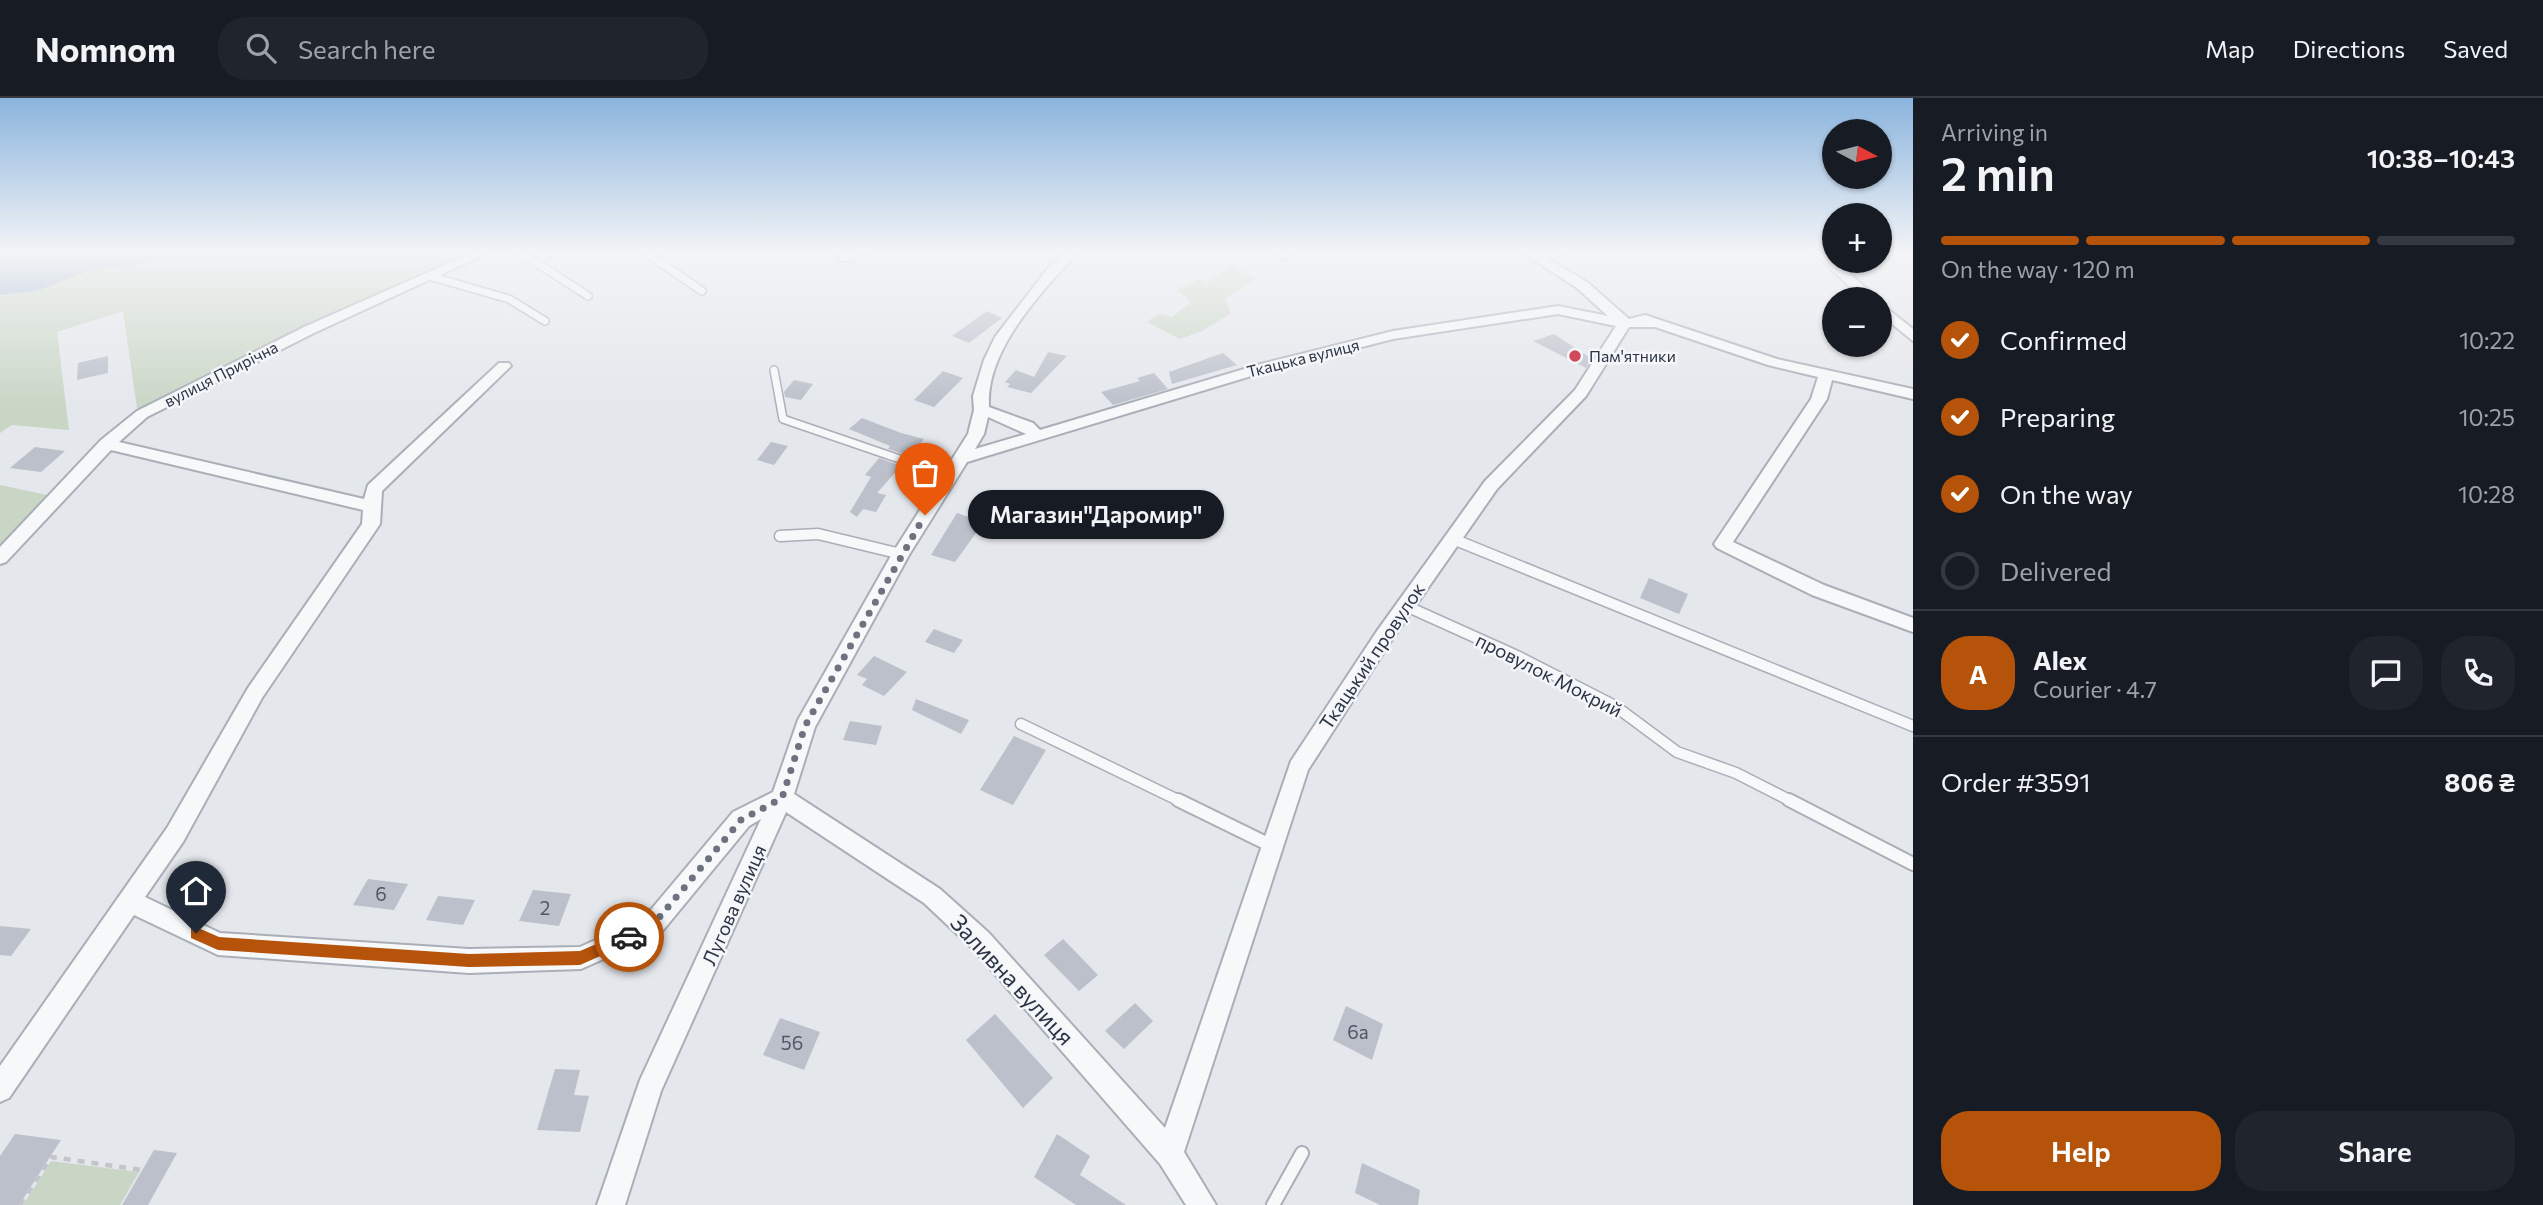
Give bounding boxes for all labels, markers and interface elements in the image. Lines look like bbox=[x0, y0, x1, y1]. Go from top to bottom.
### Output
search box bbox=[218, 17, 708, 80]
text: Nomnom bbox=[35, 28, 176, 69]
icon: search bbox=[242, 29, 280, 67]
text: Search here bbox=[298, 33, 435, 64]
text: Map bbox=[2205, 34, 2255, 63]
text: Directions bbox=[2293, 34, 2405, 63]
text: Saved bbox=[2443, 34, 2508, 63]
text: Arriving in bbox=[1941, 118, 2048, 146]
north arrow bbox=[1822, 119, 1892, 189]
map controls bbox=[1822, 119, 1892, 357]
text: 10:38–10:43 bbox=[2367, 142, 2515, 173]
text: 2 min bbox=[1941, 144, 2055, 200]
button: + bbox=[1822, 203, 1892, 273]
text: On the way · 120 m bbox=[1941, 255, 2135, 283]
button: − bbox=[1822, 287, 1892, 357]
icon: check bbox=[1941, 321, 1979, 359]
text: Confirmed bbox=[2000, 324, 2127, 355]
text: 10:22 bbox=[2459, 326, 2515, 354]
street label: Ткацька вулиця bbox=[1245, 334, 1361, 381]
street label: вулиця Прирічна bbox=[161, 337, 281, 410]
place label: Пам'ятники bbox=[1589, 346, 1676, 365]
marker: Пам'ятники bbox=[1567, 348, 1583, 364]
icon: check bbox=[1941, 398, 1979, 436]
text: Preparing bbox=[2000, 401, 2115, 432]
text: 10:25 bbox=[2459, 403, 2515, 431]
pin bbox=[895, 443, 955, 515]
icon: bag bbox=[906, 454, 944, 492]
icon: check bbox=[1941, 475, 1979, 513]
text: On the way bbox=[2000, 478, 2133, 509]
text: 10:28 bbox=[2458, 480, 2515, 508]
callout: Магазин"Даромир" bbox=[967, 490, 1222, 540]
text: Магазин"Даромир" bbox=[990, 500, 1202, 528]
text: Delivered bbox=[2000, 555, 2111, 586]
street label: Ткацький провулок bbox=[1314, 578, 1429, 733]
street label: провулок Мокрий bbox=[1472, 628, 1626, 721]
button: chat bbox=[2349, 636, 2423, 710]
button: phone bbox=[2441, 636, 2515, 710]
text: Alex bbox=[2033, 644, 2087, 675]
text: A bbox=[1969, 658, 1987, 689]
text: Courier · 4.7 bbox=[2033, 675, 2157, 703]
text: Order #3591 bbox=[1941, 766, 2091, 797]
text: 806 ₴ bbox=[2444, 766, 2515, 797]
street label: Лугова вулиця bbox=[697, 841, 770, 969]
pin bbox=[166, 861, 226, 933]
icon: home bbox=[177, 872, 215, 910]
house number: 6 bbox=[375, 882, 387, 905]
house number: 2 bbox=[540, 896, 550, 919]
courier bbox=[594, 902, 664, 972]
street label: Заливна вулиця bbox=[945, 908, 1080, 1050]
icon: car bbox=[610, 918, 648, 956]
house number: 6а bbox=[1347, 1020, 1369, 1043]
house number: 56 bbox=[781, 1031, 803, 1054]
button: Help bbox=[1941, 1111, 2221, 1191]
button: Share bbox=[2235, 1111, 2515, 1191]

